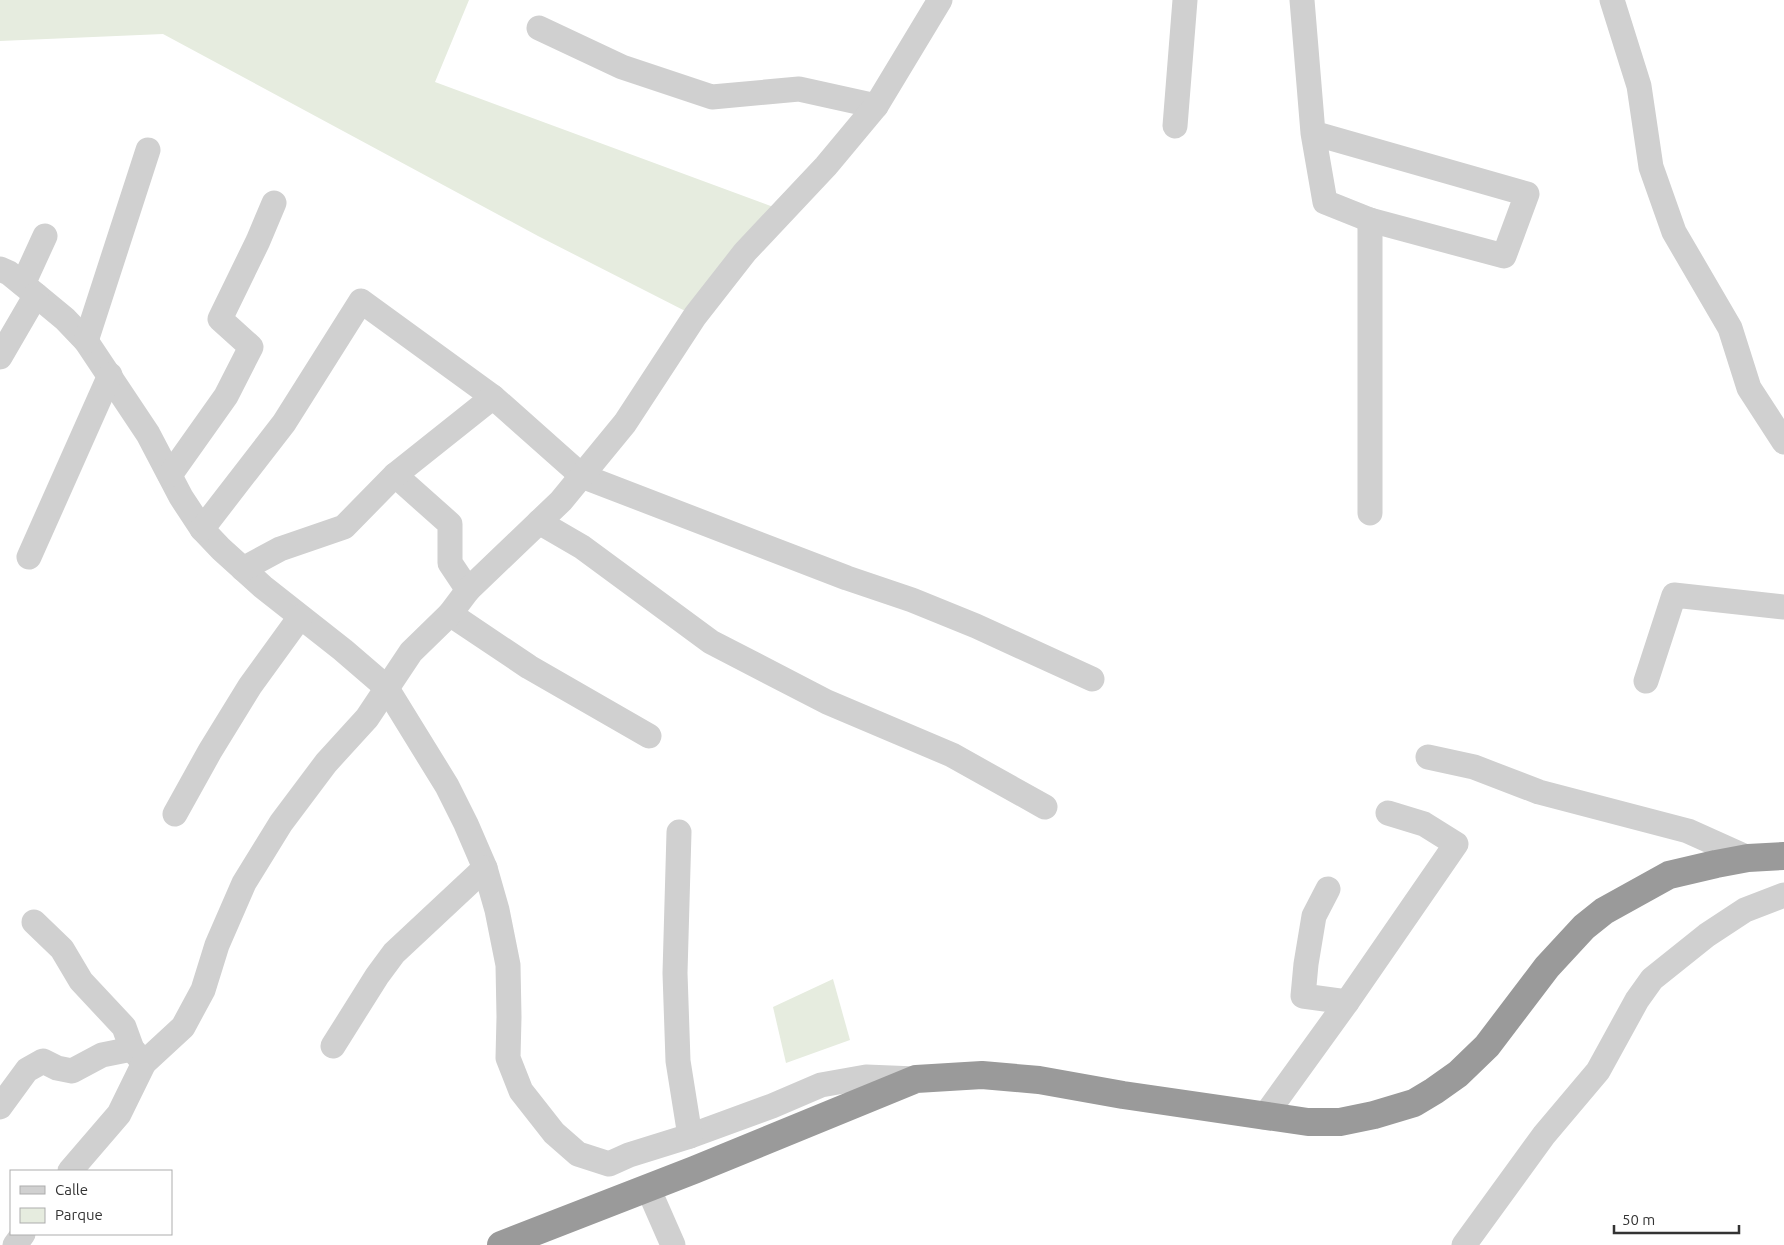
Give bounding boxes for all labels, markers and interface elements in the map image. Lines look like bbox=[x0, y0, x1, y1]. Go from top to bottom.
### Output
legend bbox=[10, 1170, 172, 1235]
text: Calle bbox=[55, 1181, 88, 1198]
scale bar bbox=[1614, 1202, 1739, 1234]
text: Parque bbox=[55, 1206, 103, 1223]
text: 50 m bbox=[1622, 1211, 1655, 1228]

